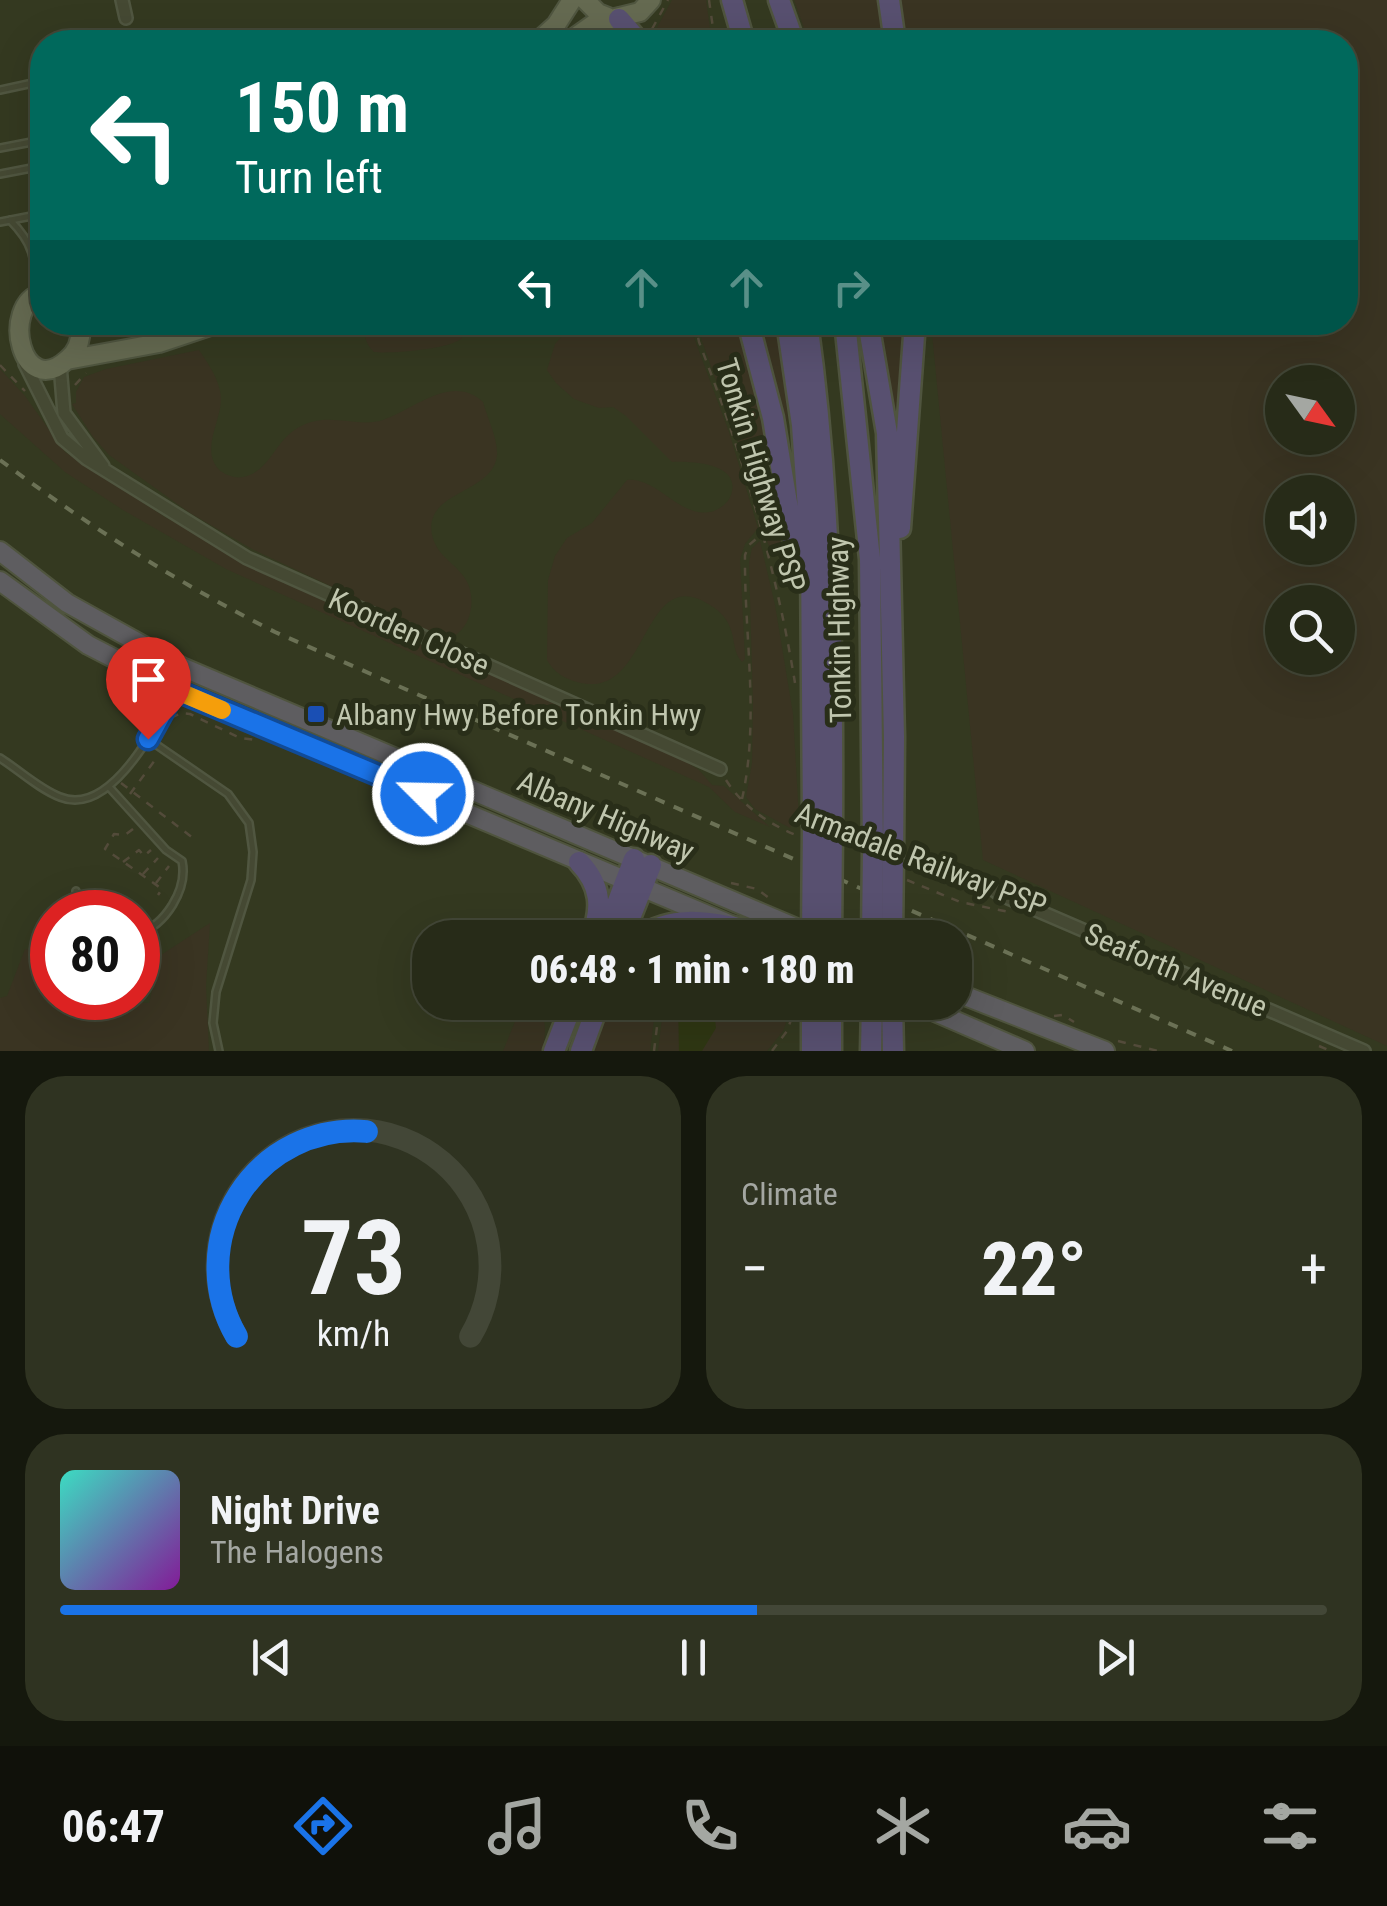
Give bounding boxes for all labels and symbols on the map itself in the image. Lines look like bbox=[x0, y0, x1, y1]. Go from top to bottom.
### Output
street label: Tonkin Highway PSP bbox=[709, 354, 813, 596]
north arrow bbox=[1265, 365, 1355, 455]
street label: Tonkin Highway bbox=[820, 536, 858, 724]
street label: Koorden Close bbox=[323, 581, 495, 683]
pin bbox=[106, 637, 191, 740]
place label: Albany Hwy Before Tonkin Hwy bbox=[336, 697, 701, 732]
marker: Albany Hwy Before Tonkin Hwy bbox=[305, 703, 327, 725]
position arrow bbox=[371, 742, 475, 846]
street label: Albany Highway bbox=[513, 763, 699, 869]
street label: Armadale Railway PSP bbox=[790, 795, 1052, 923]
speed limit sign: 80 bbox=[30, 890, 160, 1020]
street label: Seaforth Avenue bbox=[1079, 916, 1273, 1024]

